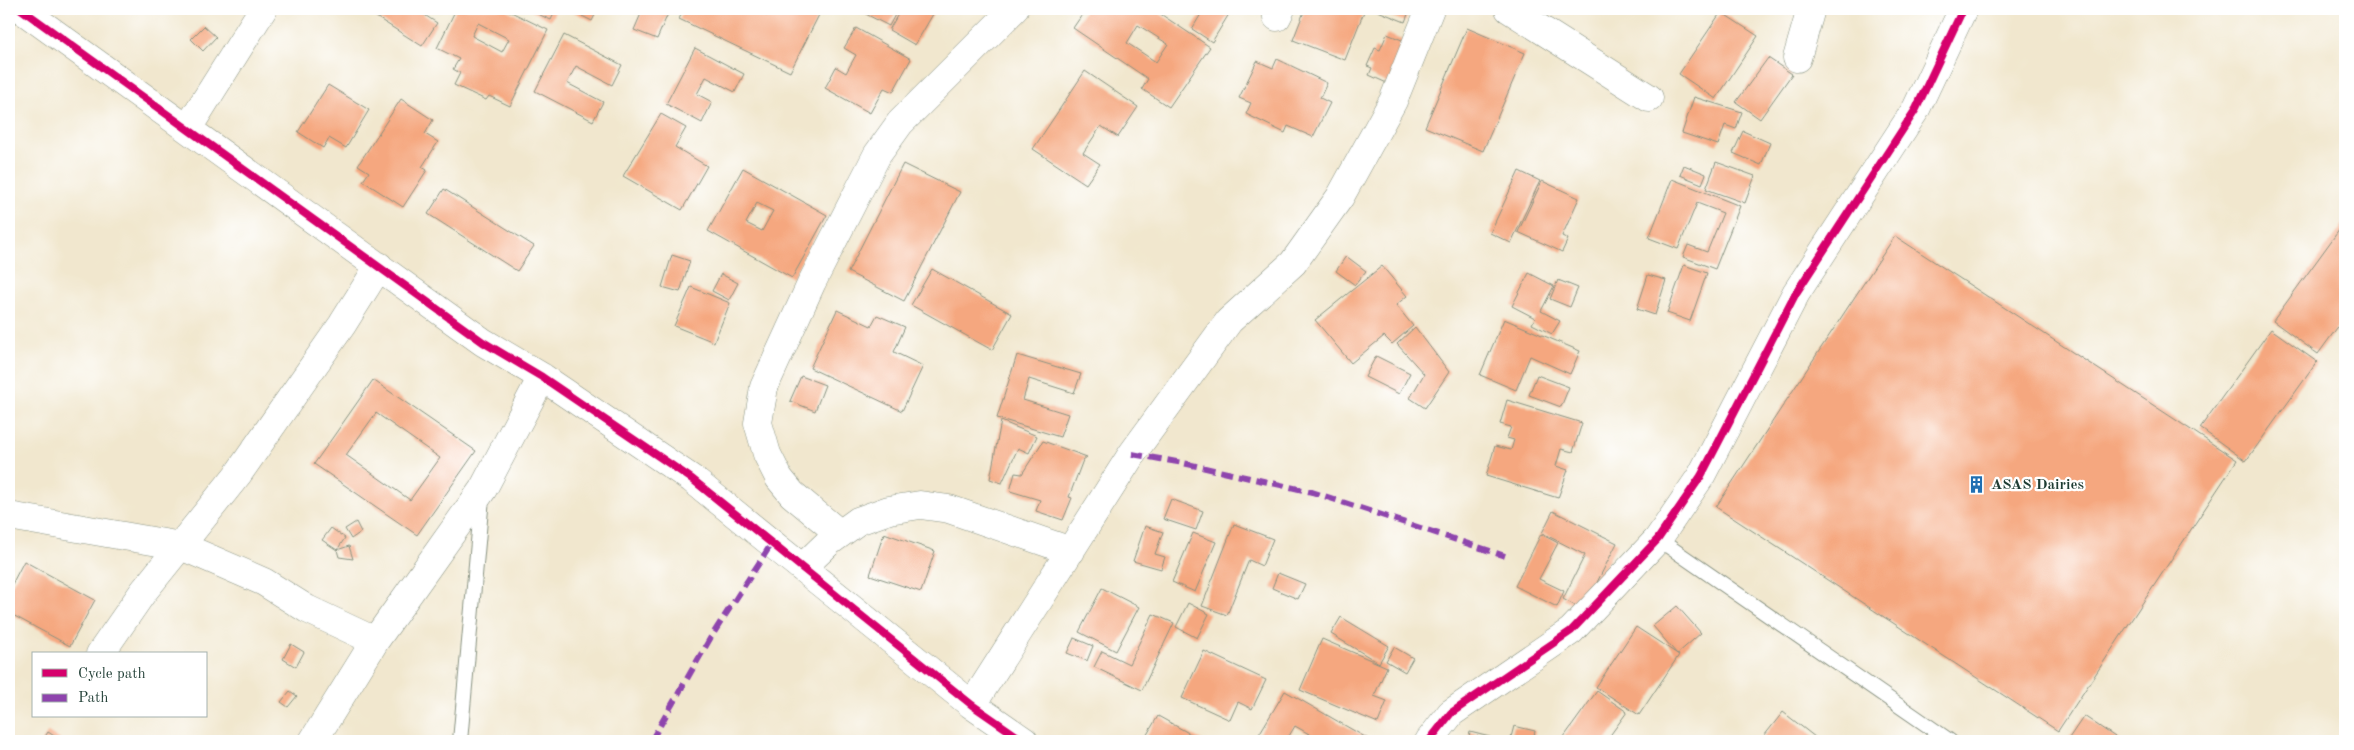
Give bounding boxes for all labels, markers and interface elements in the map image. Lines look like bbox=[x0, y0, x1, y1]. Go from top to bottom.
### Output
building icon: ASAS Dairies bbox=[1967, 474, 1987, 494]
place label: ASAS Dairies bbox=[1991, 478, 2084, 493]
legend bbox=[32, 652, 208, 718]
text: Cycle path bbox=[78, 667, 146, 682]
text: Path bbox=[78, 691, 108, 706]

